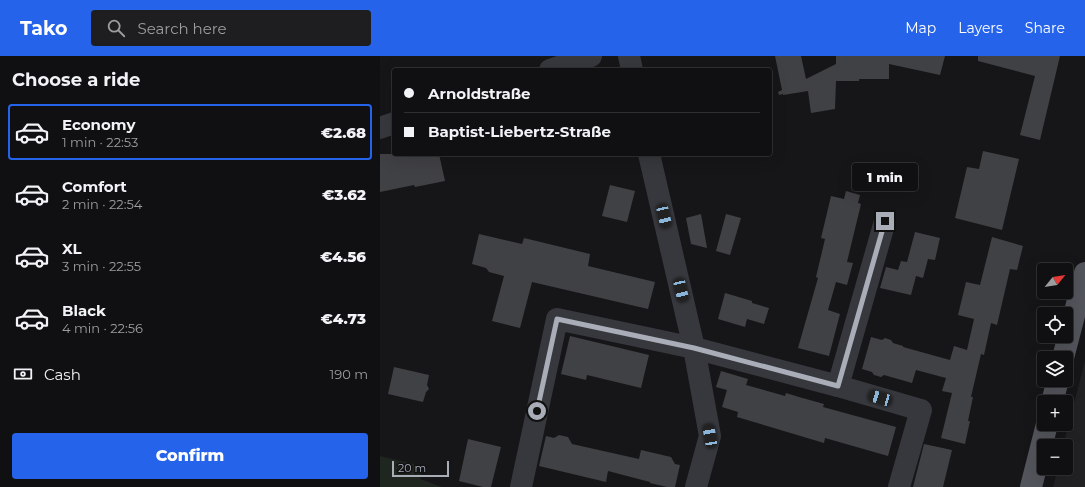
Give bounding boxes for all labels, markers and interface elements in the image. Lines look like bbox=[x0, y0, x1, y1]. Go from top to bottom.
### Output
search box bbox=[91, 10, 371, 46]
text: Tako bbox=[20, 17, 67, 40]
icon: search bbox=[105, 17, 127, 39]
text: Search here bbox=[137, 19, 227, 38]
text: Map bbox=[905, 19, 936, 37]
text: Layers bbox=[958, 19, 1003, 37]
text: Share bbox=[1025, 19, 1065, 37]
text: Choose a ride bbox=[12, 69, 140, 91]
text: Arnoldstraße bbox=[428, 84, 531, 103]
icon: car bbox=[14, 114, 50, 150]
text: Economy bbox=[62, 115, 135, 134]
text: Baptist-Liebertz-Straße bbox=[428, 122, 611, 141]
text: €2.68 bbox=[321, 123, 366, 142]
text: 1 min · 22:53 bbox=[62, 134, 138, 150]
callout: 1 min bbox=[852, 163, 918, 191]
text: 1 min bbox=[867, 169, 903, 185]
icon: car bbox=[14, 176, 50, 212]
text: Comfort bbox=[62, 177, 127, 196]
text: €3.62 bbox=[322, 185, 366, 204]
text: 2 min · 22:54 bbox=[62, 196, 142, 212]
car bbox=[655, 203, 673, 229]
route end bbox=[876, 212, 894, 230]
icon: car bbox=[14, 238, 50, 274]
text: XL bbox=[62, 239, 81, 258]
text: €4.56 bbox=[320, 247, 366, 266]
text: 3 min · 22:55 bbox=[62, 258, 141, 274]
north arrow bbox=[1037, 263, 1073, 299]
map controls bbox=[1037, 263, 1073, 475]
car bbox=[672, 277, 690, 303]
icon: car bbox=[14, 300, 50, 336]
text: Black bbox=[62, 301, 106, 320]
button: locate bbox=[1037, 307, 1073, 343]
text: €4.73 bbox=[321, 309, 366, 328]
text: 4 min · 22:56 bbox=[62, 320, 143, 336]
button: layers bbox=[1037, 351, 1073, 387]
icon: cash bbox=[12, 363, 34, 385]
text: Cash bbox=[44, 365, 81, 384]
text: 190 m bbox=[330, 366, 368, 382]
car bbox=[867, 389, 893, 407]
button: + bbox=[1037, 395, 1073, 431]
route start bbox=[528, 402, 546, 420]
car bbox=[702, 423, 718, 449]
button: Confirm bbox=[12, 433, 368, 479]
button: − bbox=[1037, 439, 1073, 475]
scale bar bbox=[392, 459, 449, 478]
text: 20 m bbox=[398, 461, 426, 475]

